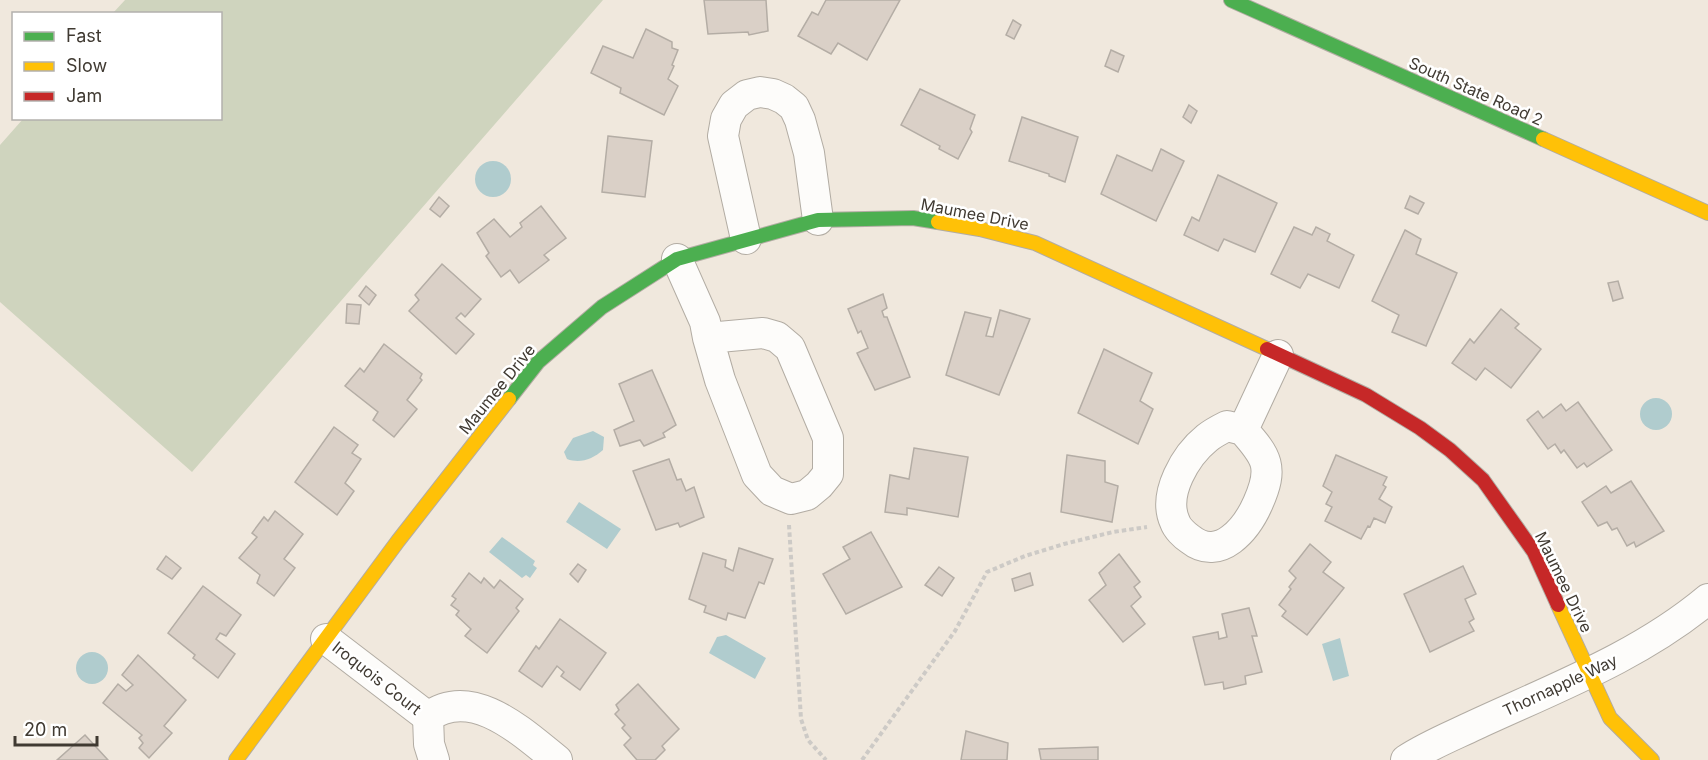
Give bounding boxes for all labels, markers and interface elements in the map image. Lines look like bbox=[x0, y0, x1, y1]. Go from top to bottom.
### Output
legend bbox=[12, 12, 222, 120]
text: Fast bbox=[66, 25, 102, 46]
street label: South State Road 2 bbox=[1406, 52, 1546, 130]
text: Slow bbox=[66, 55, 107, 76]
text: Jam bbox=[66, 85, 102, 106]
street label: Maumee Drive bbox=[919, 194, 1031, 234]
street label: Maumee Drive bbox=[455, 340, 539, 438]
street label: Maumee Drive bbox=[1531, 528, 1597, 636]
street label: Iroquois Court bbox=[328, 637, 426, 719]
street label: Thornapple Way bbox=[1500, 650, 1620, 720]
scale bar bbox=[15, 709, 98, 747]
text: 20 m bbox=[24, 719, 67, 740]

